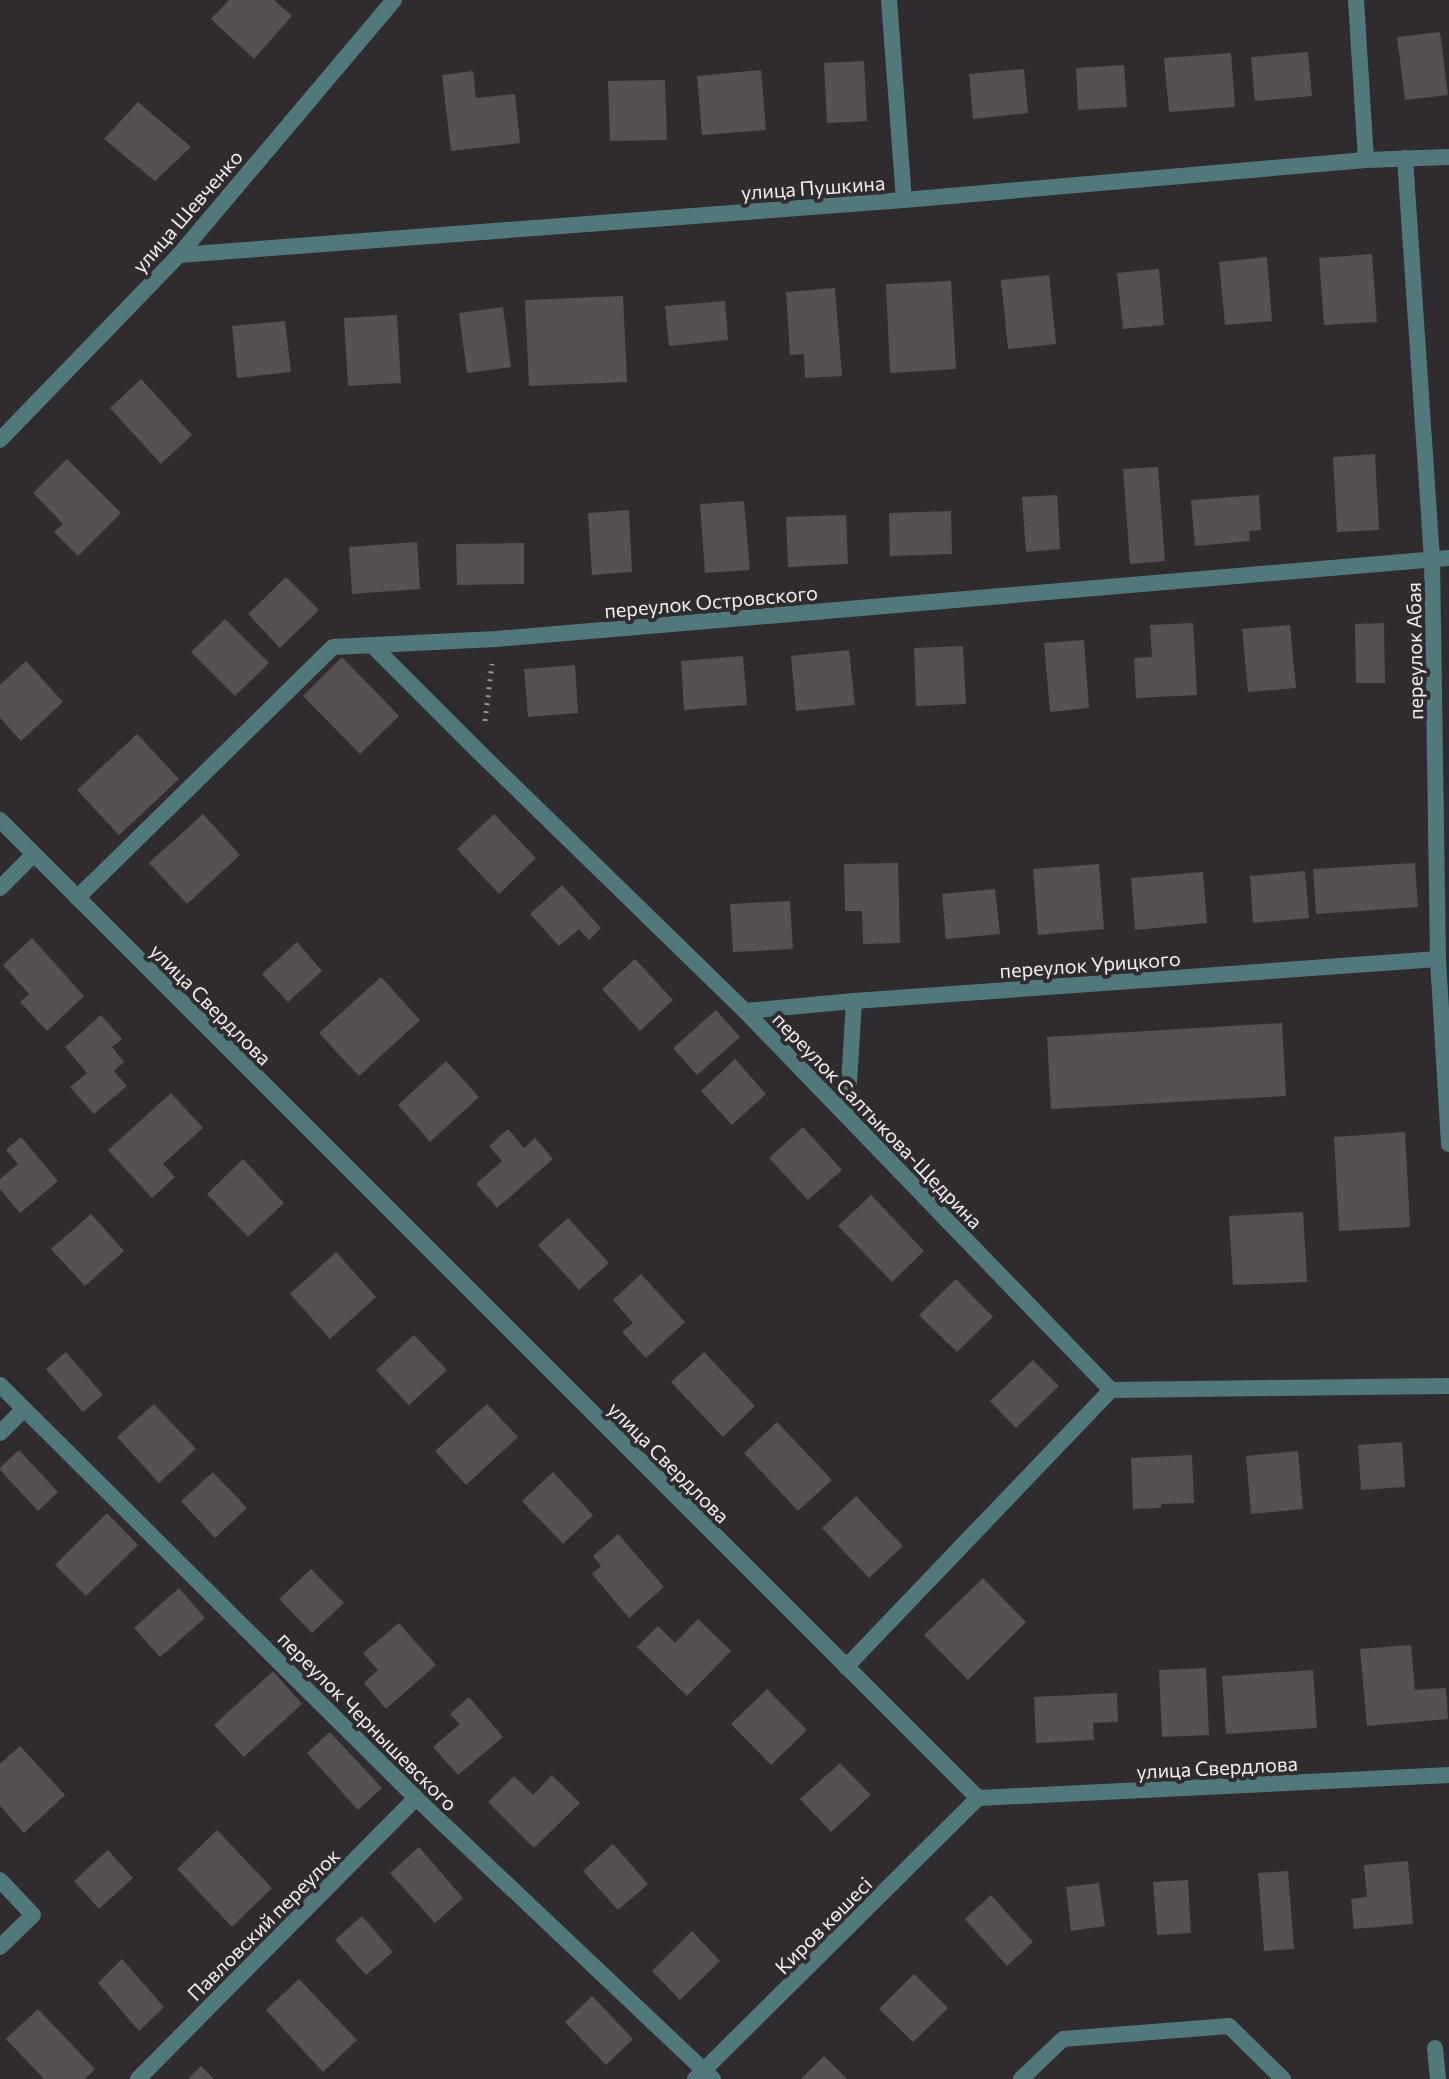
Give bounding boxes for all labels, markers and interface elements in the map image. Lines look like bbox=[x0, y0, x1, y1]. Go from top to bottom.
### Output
street label: улица Шевченко bbox=[127, 145, 247, 277]
street label: улица Пушкина bbox=[740, 170, 886, 204]
street label: переулок Островского bbox=[603, 580, 819, 622]
street label: переулок Абая bbox=[1401, 582, 1427, 720]
street label: улица Свердлова bbox=[145, 938, 277, 1070]
street label: переулок Урицкого bbox=[999, 946, 1181, 982]
street label: переулок Салтыкова-Щедрина bbox=[768, 1007, 988, 1233]
street label: улица Свердлова bbox=[603, 1396, 735, 1528]
street label: переулок Чернышевского bbox=[273, 1626, 463, 1816]
street label: улица Свердлова bbox=[1136, 1751, 1298, 1783]
street label: Павловский переулок bbox=[182, 1843, 344, 2005]
street label: Киров көшесі bbox=[769, 1871, 877, 1979]

